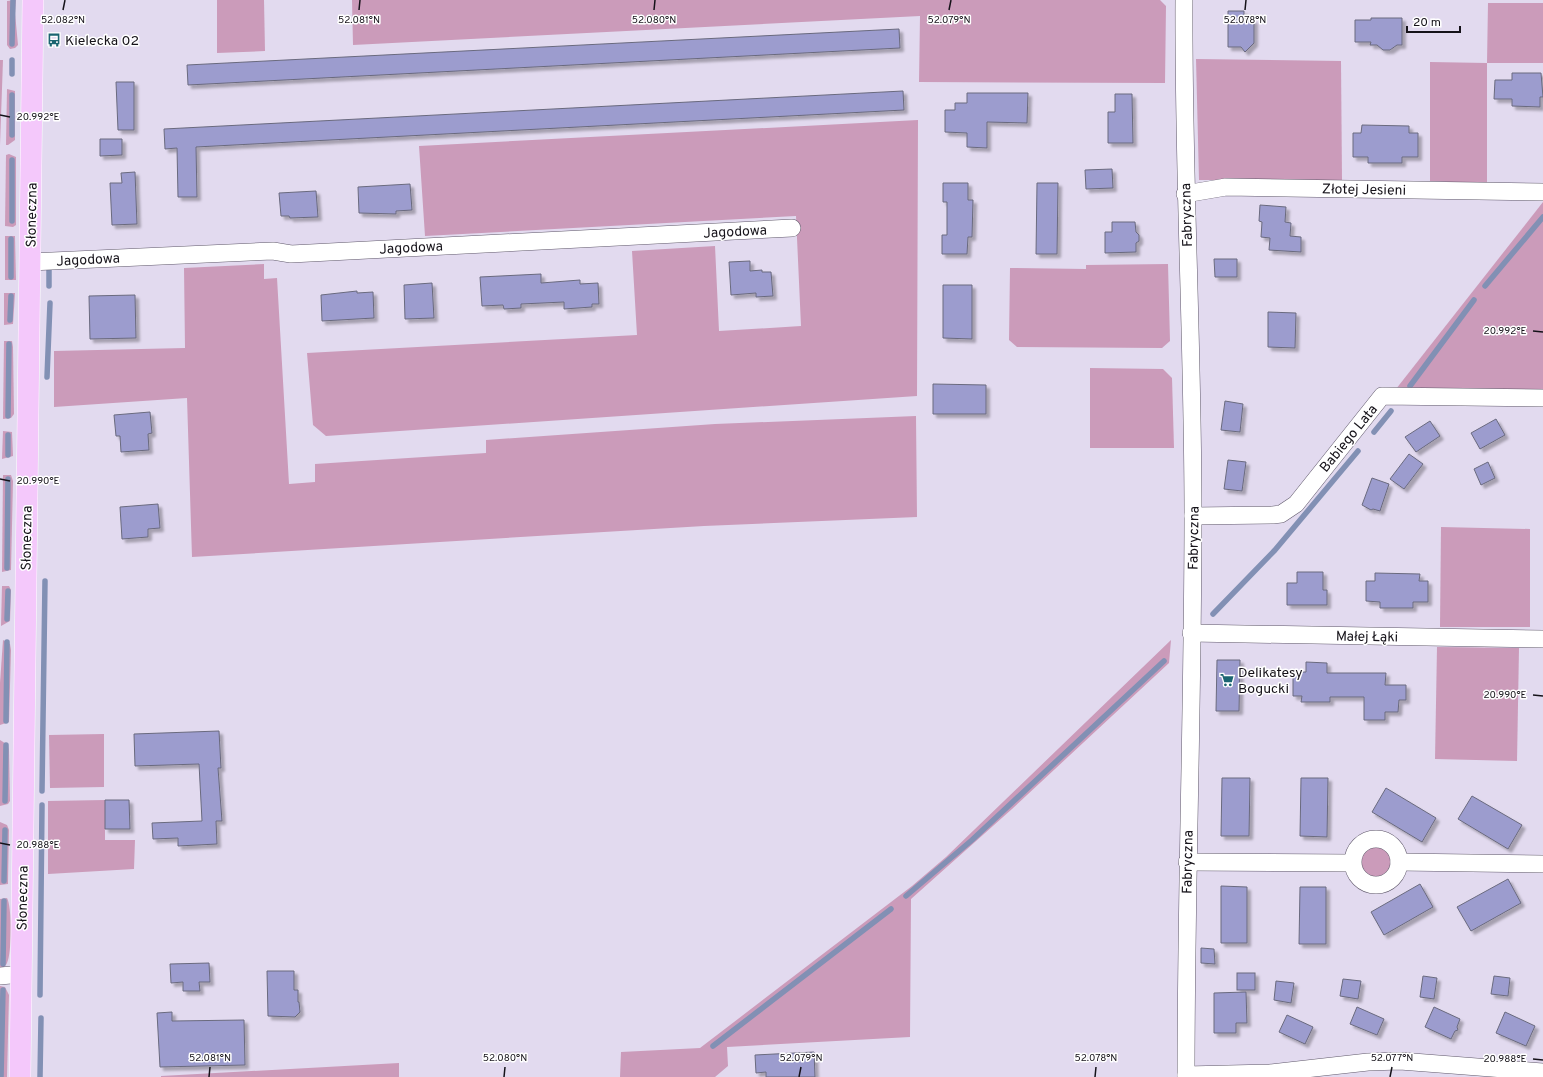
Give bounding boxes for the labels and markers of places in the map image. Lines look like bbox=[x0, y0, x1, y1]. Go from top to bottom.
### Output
bus stop icon: Kielecka 02 bbox=[46, 32, 62, 48]
place label: Kielecka 02 bbox=[65, 33, 139, 50]
place label: Delikatesy Bogucki bbox=[1238, 665, 1303, 698]
supermarket icon: Delikatesy Bogucki bbox=[1219, 672, 1235, 688]

